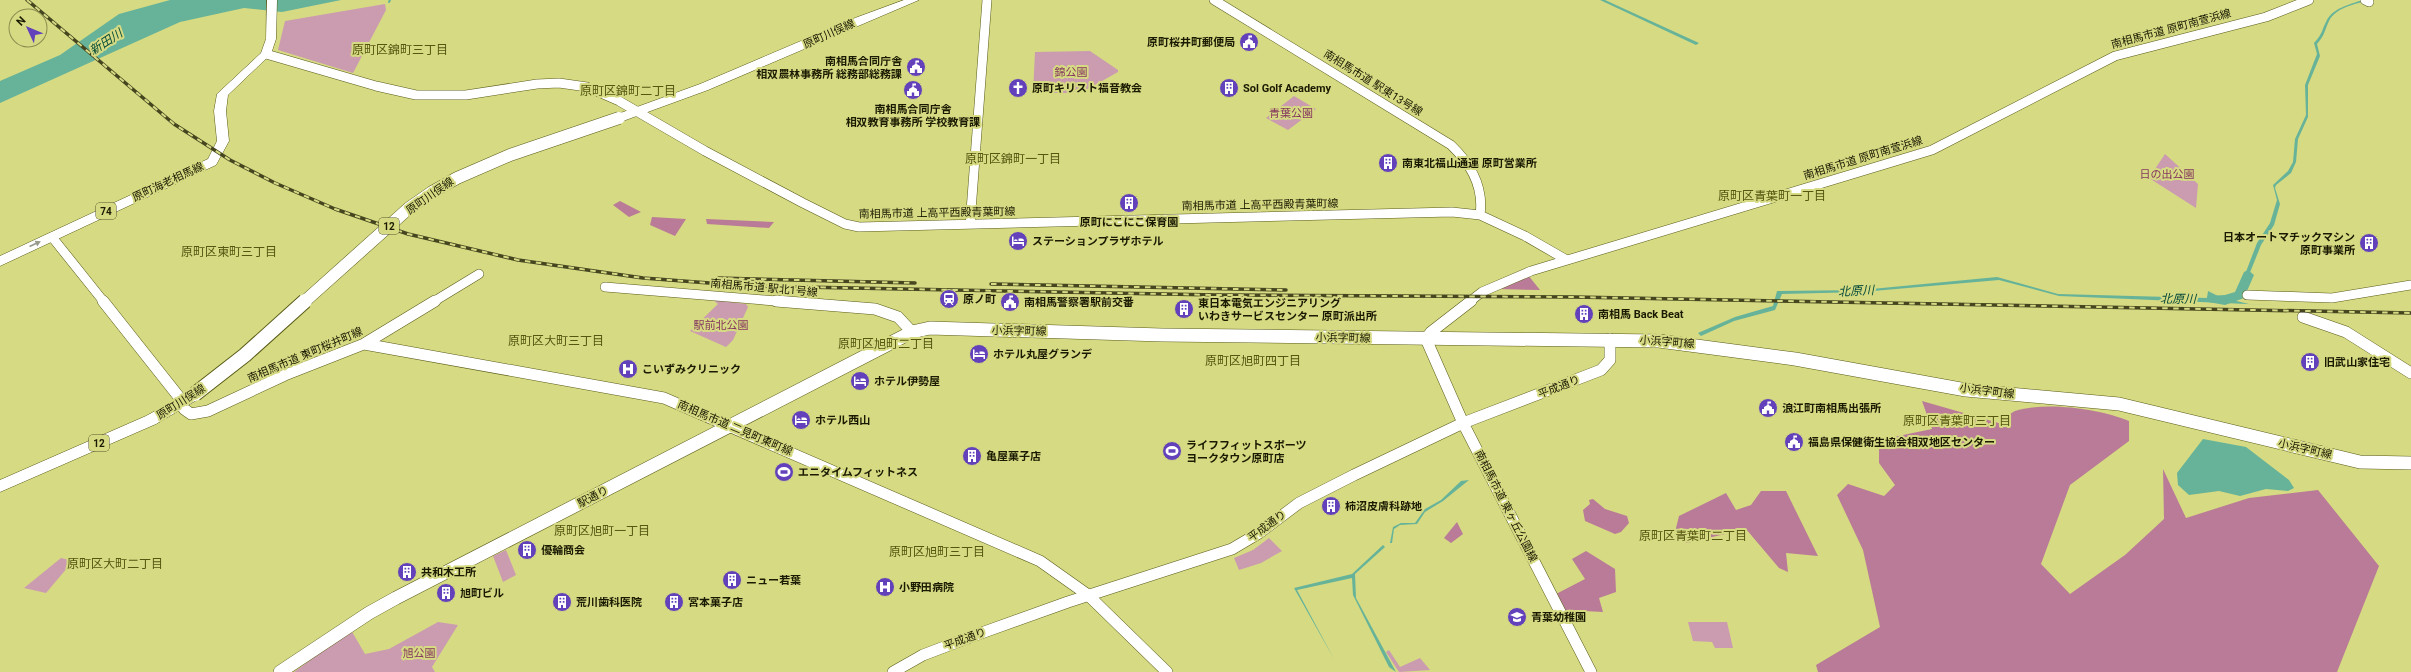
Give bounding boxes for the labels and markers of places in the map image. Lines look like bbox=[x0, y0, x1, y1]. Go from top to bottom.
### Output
public building icon: 原町桜井町郵便局 bbox=[1238, 31, 1260, 53]
place label: 原町桜井町郵便局 bbox=[1147, 36, 1235, 49]
place label: 南相馬合同庁舎 相双農林事務所 総務部総務課 bbox=[756, 55, 903, 81]
public building icon: 南相馬合同庁舎 相双農林事務所 総務部総務課 bbox=[905, 56, 927, 78]
church icon: 原町キリスト福音教会 bbox=[1007, 77, 1029, 99]
building icon: Sol Golf Academy bbox=[1218, 77, 1240, 99]
public building icon: 南相馬合同庁舎 相双教育事務所 学校教育課 bbox=[902, 79, 924, 101]
place label: 原町キリスト福音教会 bbox=[1032, 82, 1142, 95]
place label: Sol Golf Academy bbox=[1243, 82, 1332, 95]
place label: 南相馬合同庁舎 相双教育事務所 学校教育課 bbox=[846, 103, 980, 129]
building icon: 南東北福山通運 原町営業所 bbox=[1377, 152, 1399, 174]
place label: 南東北福山通運 原町営業所 bbox=[1402, 157, 1537, 170]
building icon: 原町にこにこ保育園 bbox=[1118, 192, 1140, 214]
place label: 原町にこにこ保育園 bbox=[1080, 216, 1178, 229]
hotel icon: ステーションプラザホテル bbox=[1007, 230, 1029, 252]
place label: 日本オートマチックマシン 原町事業所 bbox=[2223, 231, 2355, 257]
building icon: 日本オートマチックマシン 原町事業所 bbox=[2358, 232, 2380, 254]
place label: ステーションプラザホテル bbox=[1032, 235, 1163, 248]
station icon: 原ノ町 bbox=[938, 288, 960, 310]
public building icon: 南相馬警察署駅前交番 bbox=[999, 291, 1021, 313]
place label: 原ノ町 bbox=[963, 293, 996, 306]
place label: 南相馬警察署駅前交番 bbox=[1024, 296, 1134, 309]
place label: 東日本電気エンジニアリング いわきサービスセンター 原町派出所 bbox=[1198, 297, 1377, 323]
building icon: 東日本電気エンジニアリング いわきサービスセンター 原町派出所 bbox=[1173, 298, 1195, 320]
building icon: 南相馬 Back Beat bbox=[1573, 303, 1595, 325]
place label: 南相馬 Back Beat bbox=[1598, 308, 1684, 321]
hotel icon: ホテル丸屋グランデ bbox=[968, 343, 990, 365]
place label: ホテル丸屋グランデ bbox=[993, 348, 1092, 361]
building icon: 旧武山家住宅 bbox=[2299, 351, 2321, 373]
place label: 旧武山家住宅 bbox=[2324, 356, 2390, 369]
hospital icon: こいずみクリニック bbox=[617, 358, 639, 380]
place label: こいずみクリニック bbox=[642, 363, 741, 376]
hotel icon: ホテル伊勢屋 bbox=[849, 370, 871, 392]
place label: ホテル伊勢屋 bbox=[874, 375, 940, 388]
public building icon: 浪江町南相馬出張所 bbox=[1757, 397, 1779, 419]
place label: 浪江町南相馬出張所 bbox=[1782, 402, 1881, 415]
hotel icon: ホテル西山 bbox=[790, 409, 812, 431]
place label: ホテル西山 bbox=[815, 414, 870, 427]
public building icon: 福島県保健衛生協会相双地区センター bbox=[1783, 431, 1805, 453]
place label: 福島県保健衛生協会相双地区センター bbox=[1808, 436, 1995, 449]
place label: ライフフィットスポーツ ヨークタウン原町店 bbox=[1186, 439, 1307, 465]
sports icon: ライフフィットスポーツ ヨークタウン原町店 bbox=[1161, 440, 1183, 462]
building icon: 亀屋菓子店 bbox=[961, 445, 983, 467]
place label: 亀屋菓子店 bbox=[986, 450, 1041, 463]
sports icon: エニタイムフィットネス bbox=[773, 461, 795, 483]
place label: エニタイムフィットネス bbox=[798, 466, 918, 479]
building icon: 柿沼皮膚科跡地 bbox=[1320, 495, 1342, 517]
place label: 柿沼皮膚科跡地 bbox=[1345, 500, 1422, 513]
building icon: 優輪商会 bbox=[516, 539, 538, 561]
place label: 優輪商会 bbox=[541, 544, 585, 557]
building icon: 共和木工所 bbox=[396, 561, 418, 583]
place label: 共和木工所 bbox=[421, 566, 476, 579]
building icon: ニュー若葉 bbox=[721, 569, 743, 591]
place label: ニュー若葉 bbox=[746, 574, 801, 587]
hospital icon: 小野田病院 bbox=[874, 576, 896, 598]
place label: 小野田病院 bbox=[899, 581, 954, 594]
building icon: 旭町ビル bbox=[435, 582, 457, 604]
place label: 旭町ビル bbox=[460, 587, 504, 600]
building icon: 荒川歯科医院 bbox=[551, 591, 573, 613]
building icon: 宮本菓子店 bbox=[663, 591, 685, 613]
place label: 荒川歯科医院 bbox=[576, 596, 642, 609]
place label: 宮本菓子店 bbox=[688, 596, 743, 609]
school or university icon: 青葉幼稚園 bbox=[1506, 606, 1528, 628]
place label: 青葉幼稚園 bbox=[1531, 611, 1586, 624]

